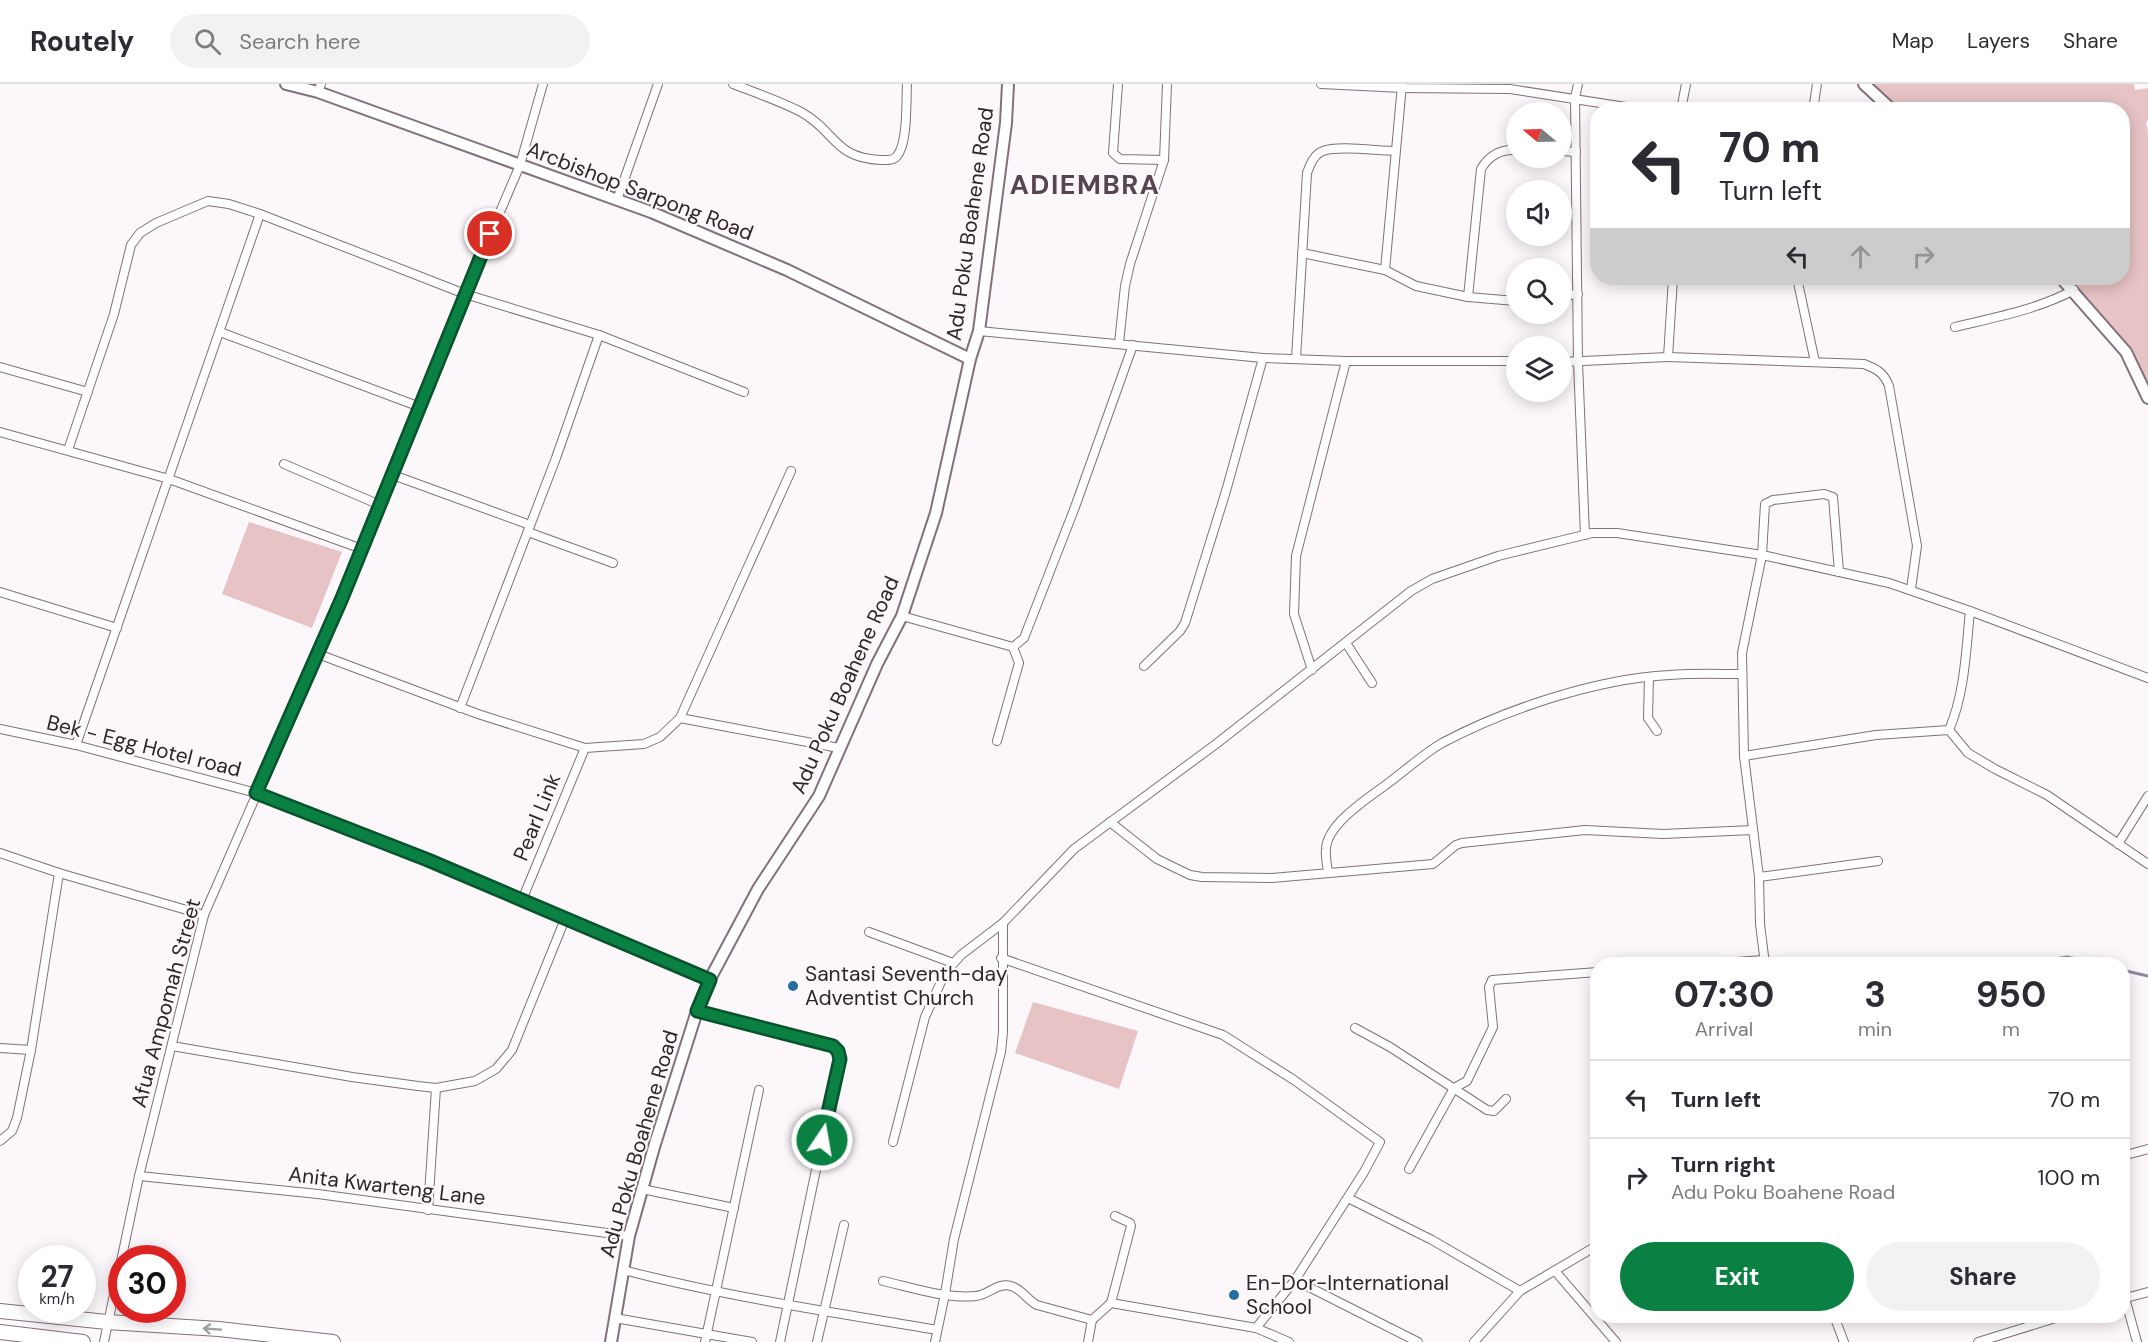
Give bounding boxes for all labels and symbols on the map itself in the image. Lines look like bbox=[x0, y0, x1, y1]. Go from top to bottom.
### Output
north arrow bbox=[1506, 102, 1572, 168]
street label: Adu Poku Boahene Road bbox=[940, 106, 1000, 342]
street label: Arcbishop Sarpong Road bbox=[523, 135, 757, 247]
district label: ADIEMBRA bbox=[1010, 167, 1160, 202]
pin bbox=[464, 208, 515, 259]
street label: Adu Poku Boahene Road bbox=[784, 572, 906, 798]
street label: Bek - Egg Hotel road bbox=[44, 708, 244, 784]
street label: Pearl Link bbox=[507, 769, 567, 865]
street label: Afua Ampomah Street bbox=[125, 895, 207, 1111]
place label: Santasi Seventh-day Adventist Church bbox=[805, 960, 1008, 1012]
marker: Santasi Seventh-day Adventist Church bbox=[786, 979, 800, 993]
street label: Adu Poku Boahene Road bbox=[593, 1027, 685, 1261]
position arrow bbox=[790, 1108, 854, 1172]
street label: Anita Kwarteng Lane bbox=[287, 1160, 487, 1212]
speed limit sign: 30 bbox=[108, 1245, 186, 1323]
place label: En-Dor-International School bbox=[1246, 1269, 1449, 1321]
marker: En-Dor-International School bbox=[1227, 1288, 1241, 1302]
one-way arrow bbox=[202, 1323, 222, 1334]

